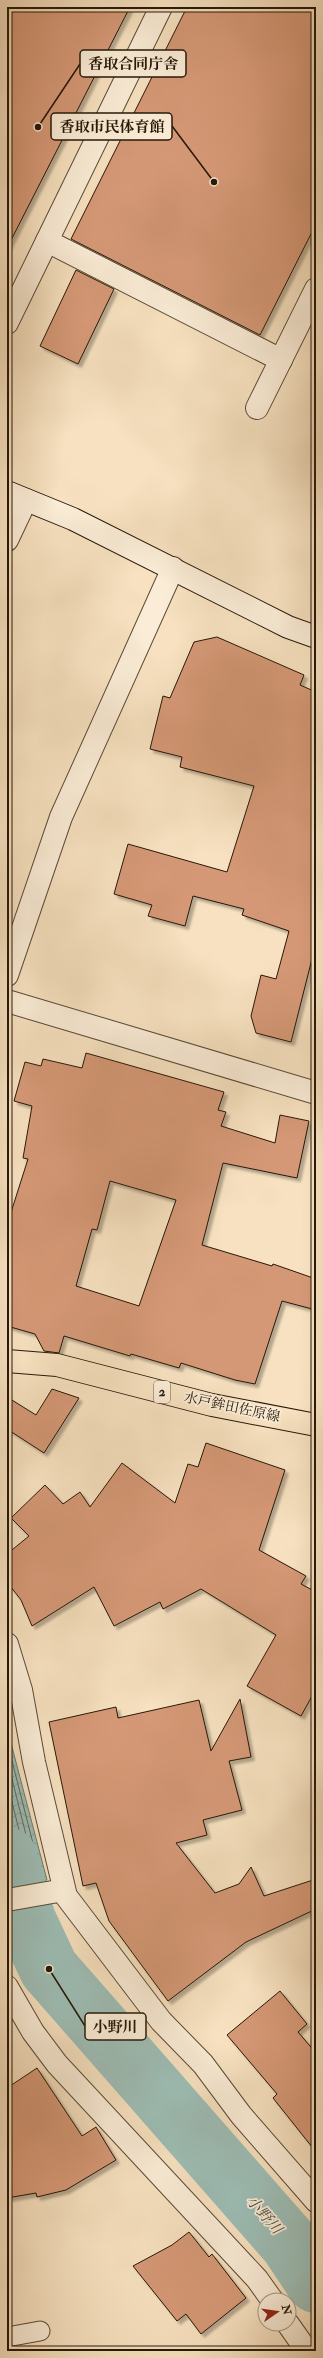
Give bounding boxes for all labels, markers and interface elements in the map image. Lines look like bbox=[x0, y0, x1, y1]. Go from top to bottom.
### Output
callout: 香取合同庁舎 bbox=[80, 50, 186, 77]
text: 香取合同庁舎 bbox=[88, 55, 179, 74]
callout: 香取市民体育館 bbox=[51, 113, 172, 140]
text: 香取市民体育館 bbox=[59, 118, 165, 137]
road number: 2 bbox=[154, 1381, 170, 1403]
street label: 水戸鉾田佐原線 bbox=[182, 1388, 282, 1426]
callout: 小野川 bbox=[85, 2013, 146, 2040]
text: 小野川 bbox=[92, 2018, 138, 2037]
water label: 小野川 bbox=[242, 2192, 287, 2240]
north arrow bbox=[257, 2292, 297, 2332]
text: N bbox=[279, 2303, 294, 2317]

